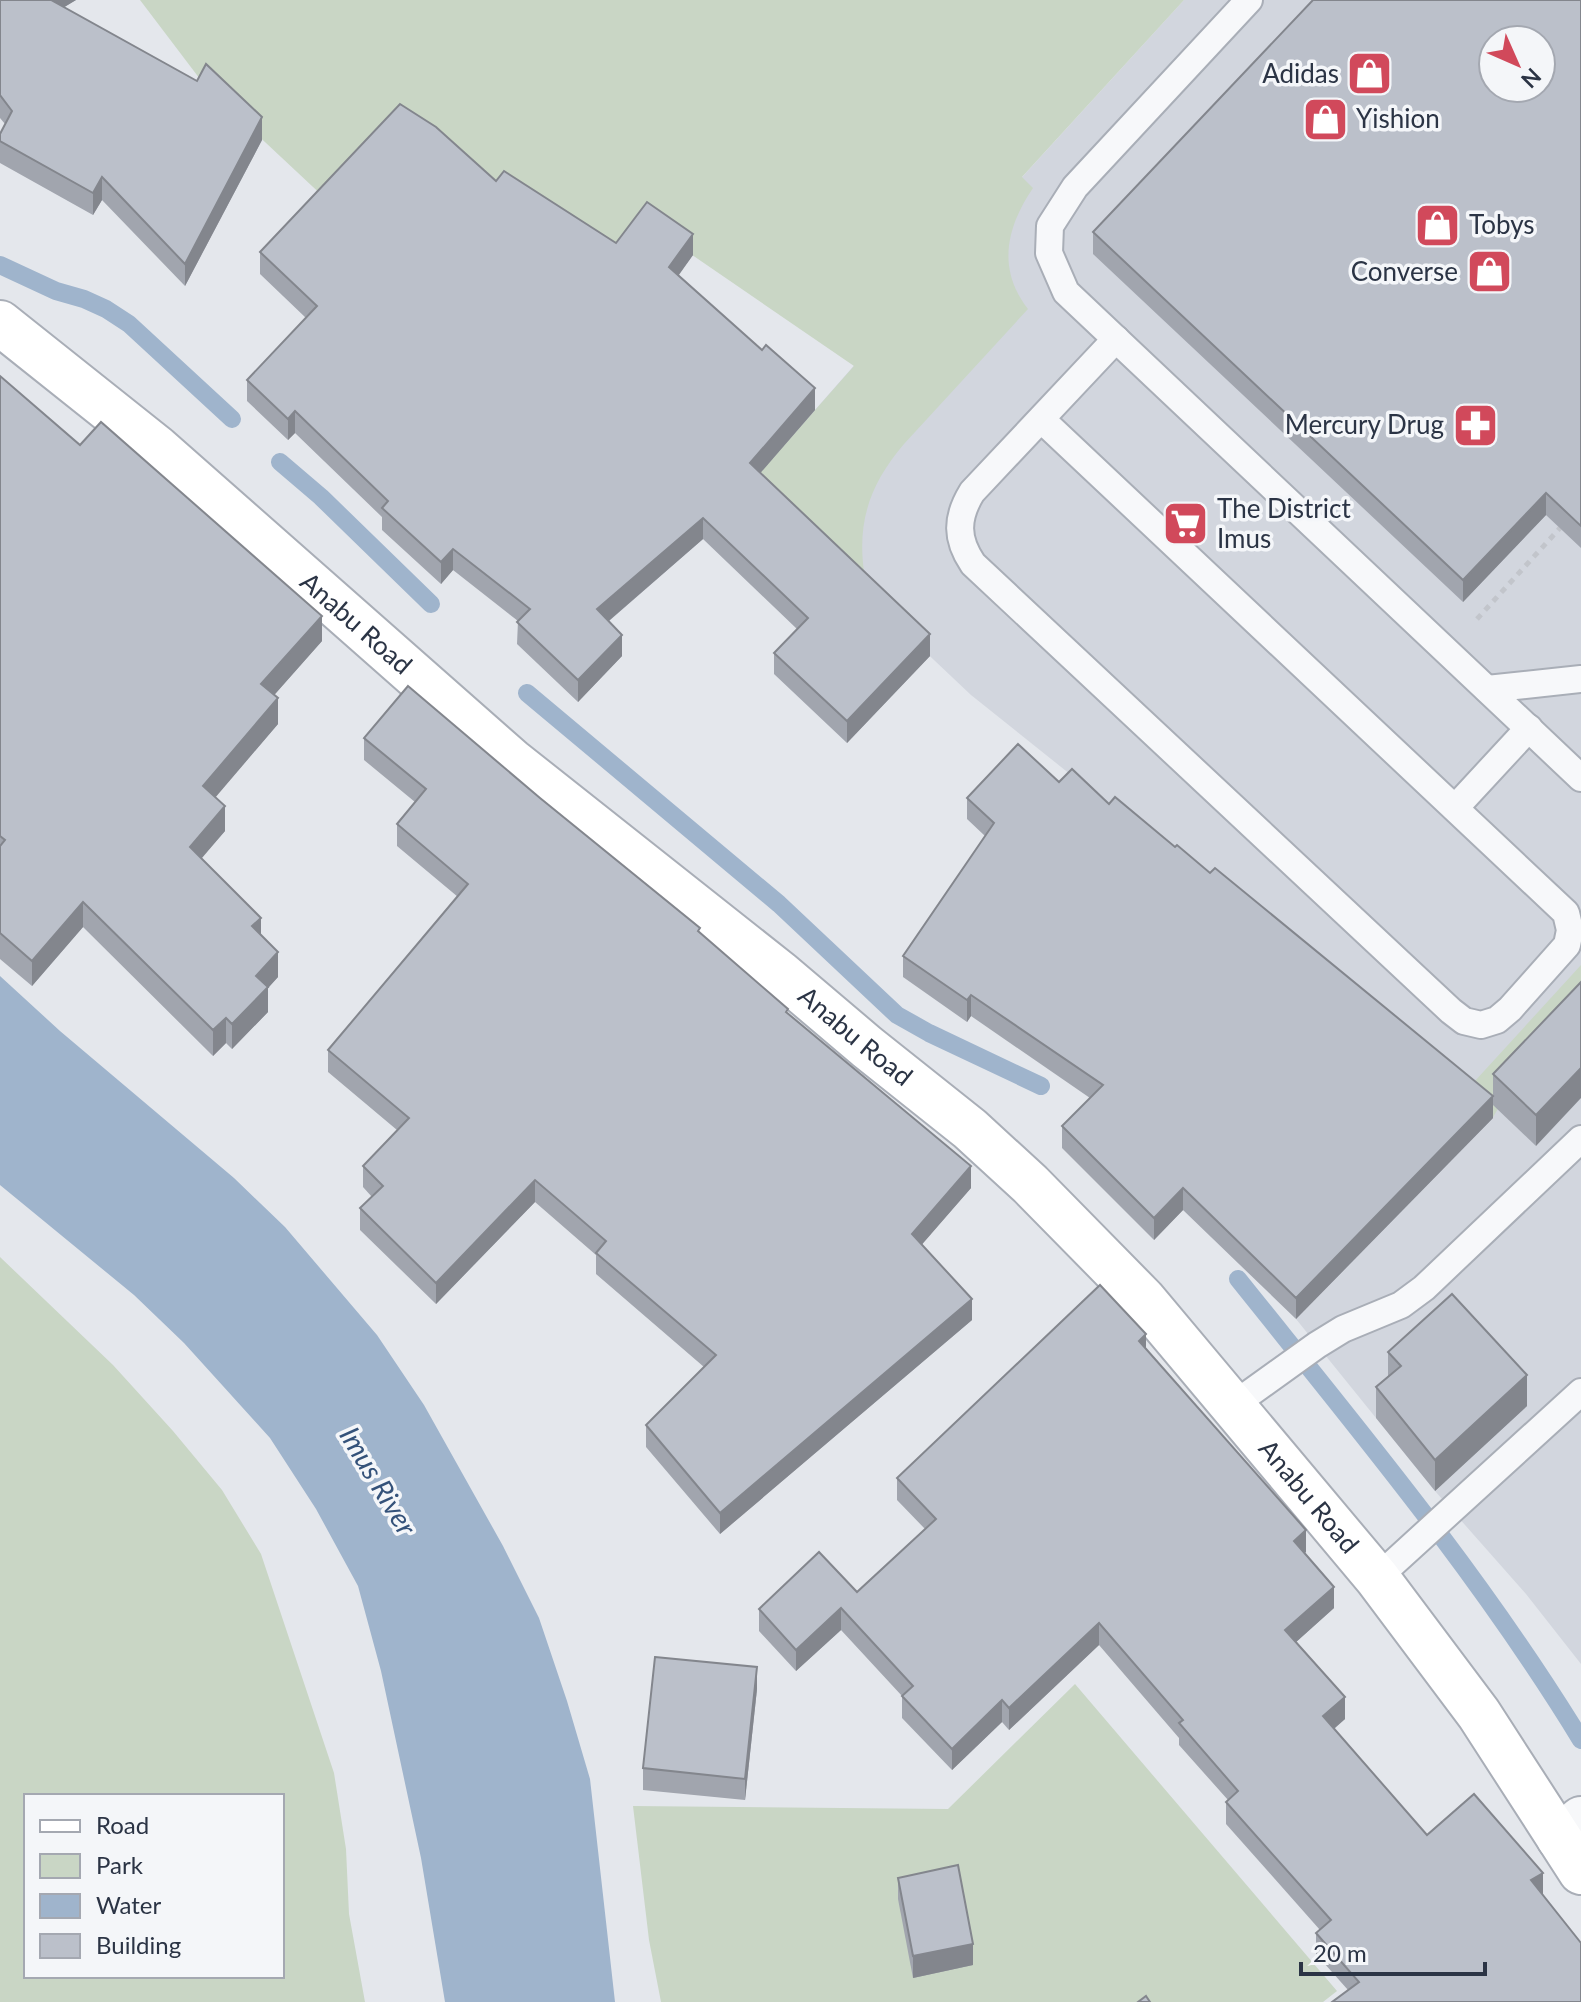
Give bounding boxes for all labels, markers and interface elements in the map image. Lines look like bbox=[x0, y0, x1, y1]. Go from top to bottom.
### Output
north arrow bbox=[1477, 24, 1557, 104]
shop icon: Adidas bbox=[1346, 50, 1394, 98]
place label: Adidas bbox=[1262, 57, 1339, 89]
text: N bbox=[1516, 63, 1547, 94]
shop icon: Yishion bbox=[1301, 95, 1349, 143]
place label: Yishion bbox=[1356, 102, 1440, 134]
shop icon: Tobys bbox=[1414, 201, 1462, 249]
place label: Tobys bbox=[1469, 208, 1535, 240]
shop icon: Converse bbox=[1465, 248, 1513, 296]
place label: Converse bbox=[1351, 255, 1458, 287]
pharmacy icon: Mercury Drug bbox=[1451, 401, 1499, 449]
place label: Mercury Drug bbox=[1285, 408, 1444, 440]
place label: The District Imus bbox=[1217, 492, 1351, 554]
supermarket icon: The District Imus bbox=[1162, 500, 1210, 548]
street label: Anabu Road bbox=[294, 565, 419, 680]
street label: Anabu Road bbox=[792, 979, 919, 1092]
water label: Imus River bbox=[333, 1420, 425, 1541]
street label: Anabu Road bbox=[1253, 1433, 1366, 1559]
legend bbox=[24, 1794, 284, 1978]
text: Road bbox=[96, 1810, 149, 1839]
text: Park bbox=[96, 1850, 144, 1879]
text: Water bbox=[96, 1890, 161, 1919]
scale bar bbox=[1301, 1926, 1485, 1976]
text: Building bbox=[96, 1930, 181, 1959]
text: 20 m bbox=[1313, 1938, 1367, 1967]

